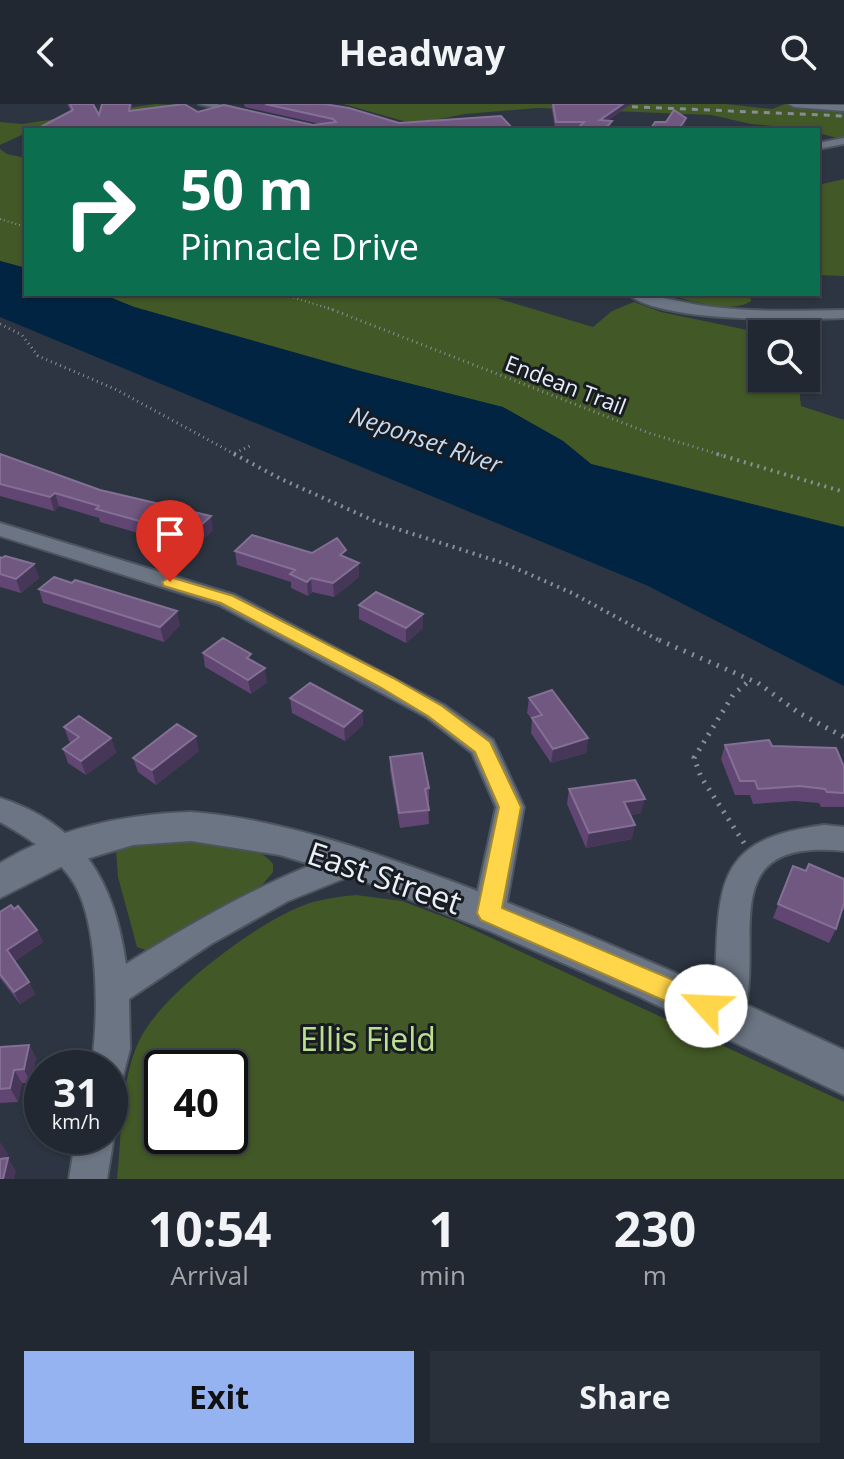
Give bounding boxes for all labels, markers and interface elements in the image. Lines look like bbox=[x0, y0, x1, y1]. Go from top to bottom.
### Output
text: Headway bbox=[339, 28, 505, 77]
icon: back bbox=[24, 30, 68, 74]
icon: search bbox=[776, 30, 820, 74]
text: 50 m bbox=[180, 150, 314, 226]
icon: right bbox=[48, 160, 152, 264]
text: Pinnacle Drive bbox=[180, 222, 419, 271]
map controls bbox=[748, 320, 820, 392]
button: search bbox=[748, 320, 820, 392]
street label: Endean Trail bbox=[501, 347, 631, 421]
water label: Neponset River bbox=[346, 398, 508, 481]
pin bbox=[136, 500, 204, 582]
icon: arrive bbox=[148, 512, 192, 556]
street label: East Street bbox=[302, 831, 468, 923]
position arrow bbox=[664, 964, 748, 1048]
park label: Ellis Field bbox=[300, 1017, 436, 1060]
speed limit sign: 40 bbox=[144, 1050, 248, 1154]
text: 31 bbox=[53, 1064, 99, 1119]
text: km/h bbox=[52, 1108, 100, 1135]
text: 10:54 bbox=[148, 1196, 271, 1261]
text: 1 bbox=[429, 1196, 456, 1261]
text: 230 bbox=[614, 1196, 696, 1261]
text: Arrival bbox=[170, 1257, 249, 1293]
text: min bbox=[419, 1257, 466, 1293]
text: m bbox=[643, 1257, 667, 1293]
button: Exit bbox=[24, 1351, 414, 1443]
button: Share bbox=[430, 1351, 820, 1443]

